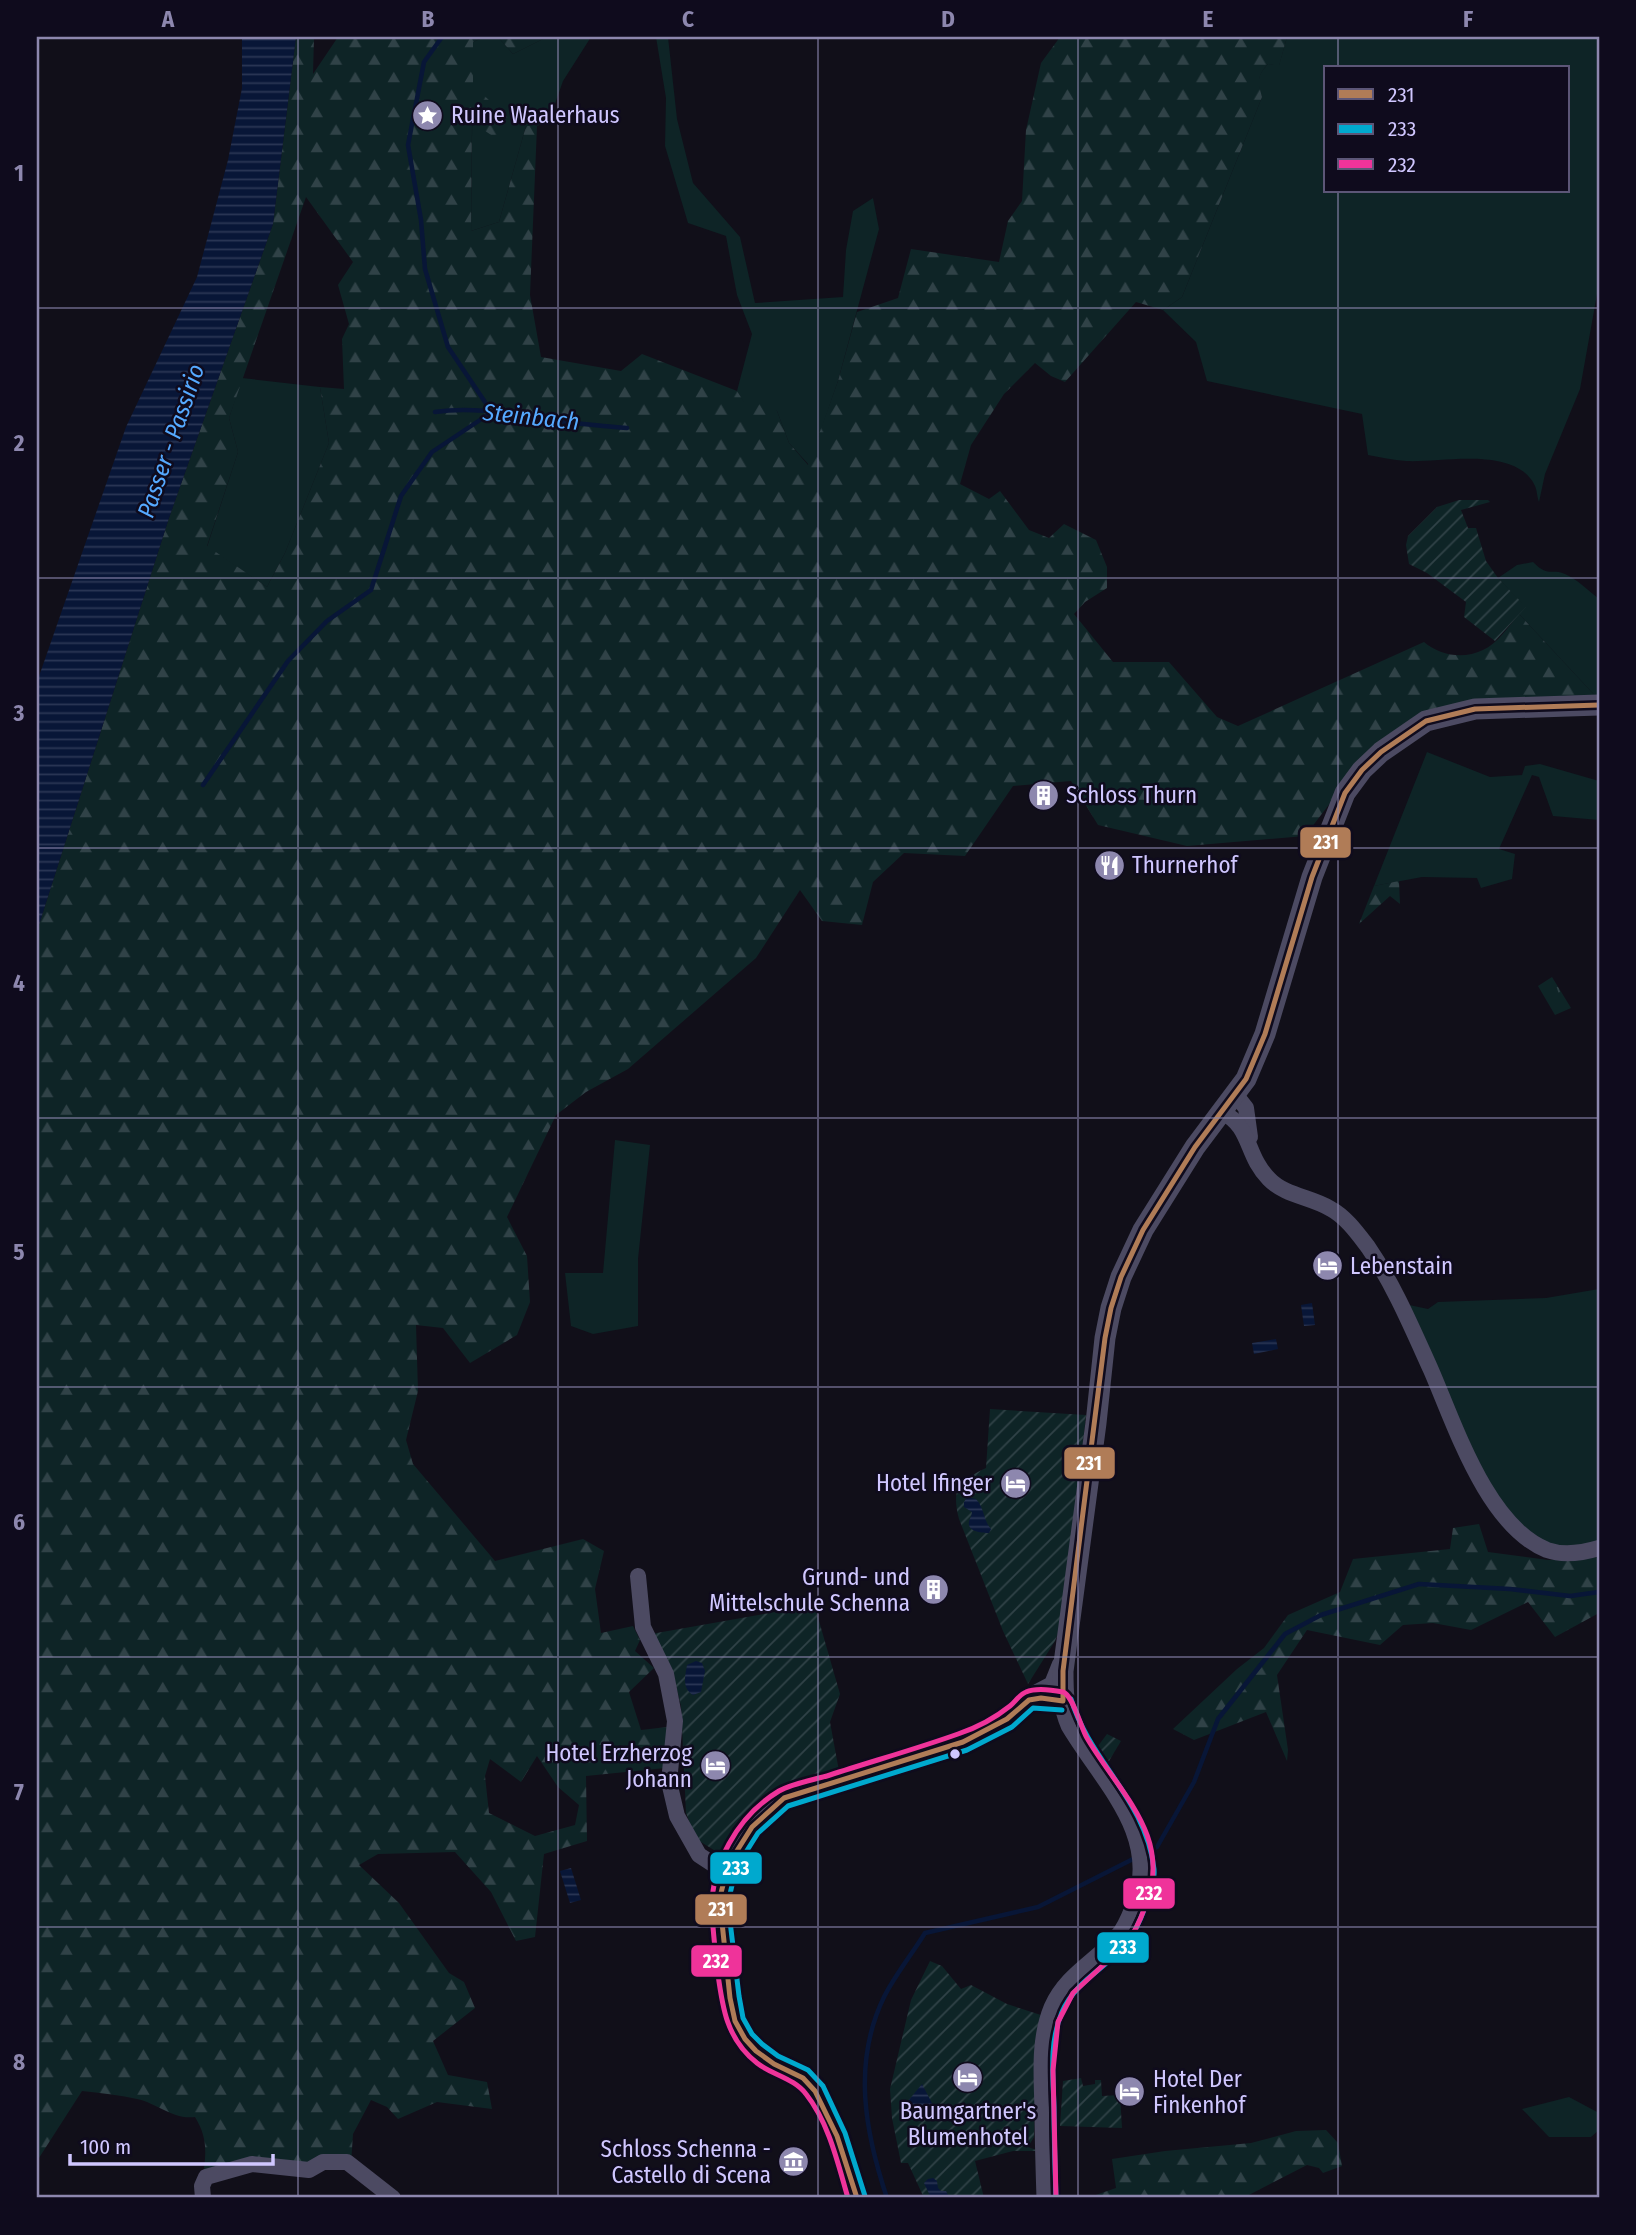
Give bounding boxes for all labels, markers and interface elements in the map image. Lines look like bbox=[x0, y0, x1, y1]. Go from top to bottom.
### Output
text: A bbox=[161, 5, 175, 33]
text: B bbox=[422, 5, 435, 33]
text: C bbox=[682, 5, 694, 33]
text: D bbox=[941, 5, 955, 33]
text: E bbox=[1203, 5, 1214, 33]
text: F bbox=[1463, 5, 1473, 33]
legend bbox=[1324, 66, 1570, 192]
text: 231 bbox=[1388, 82, 1414, 108]
place icon: Ruine Waalerhaus bbox=[411, 98, 445, 132]
place label: Ruine Waalerhaus bbox=[451, 101, 620, 129]
text: 233 bbox=[1388, 116, 1416, 142]
text: 232 bbox=[1388, 152, 1416, 178]
text: 1 bbox=[14, 159, 24, 187]
water label: Passer - Passirio bbox=[132, 360, 210, 522]
water label: Steinbach bbox=[480, 398, 581, 436]
text: 2 bbox=[13, 429, 25, 457]
text: 3 bbox=[13, 699, 25, 727]
building icon: Schloss Thurn bbox=[1026, 778, 1060, 812]
place label: Schloss Thurn bbox=[1066, 781, 1197, 809]
line badge: 231 bbox=[1299, 826, 1352, 859]
text: 231 bbox=[1312, 831, 1339, 854]
restaurant icon: Thurnerhof bbox=[1092, 848, 1126, 882]
place label: Thurnerhof bbox=[1132, 851, 1240, 879]
text: 4 bbox=[13, 969, 25, 997]
text: 5 bbox=[13, 1238, 25, 1266]
hotel icon: Lebenstain bbox=[1310, 1249, 1344, 1283]
place label: Lebenstain bbox=[1350, 1252, 1453, 1280]
line badge: 231 bbox=[1063, 1446, 1116, 1480]
text: 231 bbox=[1075, 1452, 1102, 1475]
hotel icon: Hotel Ifinger bbox=[998, 1466, 1032, 1500]
place label: Hotel Ifinger bbox=[876, 1469, 992, 1497]
text: 6 bbox=[13, 1508, 25, 1536]
place label: Grund- und Mittelschule Schenna bbox=[709, 1563, 910, 1617]
building icon: Grund- und Mittelschule Schenna bbox=[916, 1573, 950, 1607]
place label: Hotel Erzherzog Johann bbox=[545, 1739, 692, 1793]
unlabelled marker bbox=[948, 1747, 962, 1761]
hotel icon: Hotel Erzherzog Johann bbox=[698, 1749, 732, 1783]
text: 7 bbox=[14, 1778, 24, 1806]
line badge: 233 bbox=[709, 1851, 763, 1885]
text: 233 bbox=[722, 1857, 749, 1880]
line badge: 232 bbox=[1122, 1877, 1176, 1910]
text: 232 bbox=[1135, 1882, 1162, 1905]
line badge: 231 bbox=[694, 1893, 748, 1926]
text: 231 bbox=[707, 1898, 734, 1921]
line badge: 233 bbox=[1096, 1931, 1150, 1964]
text: 233 bbox=[1109, 1936, 1136, 1959]
line badge: 232 bbox=[690, 1944, 743, 1978]
text: 232 bbox=[702, 1950, 729, 1973]
text: 8 bbox=[13, 2048, 25, 2076]
hotel icon: Baumgartner's Blumenhotel bbox=[951, 2060, 985, 2094]
place label: Hotel Der Finkenhof bbox=[1153, 2065, 1247, 2119]
hotel icon: Hotel Der Finkenhof bbox=[1113, 2075, 1147, 2109]
place label: Baumgartner's Blumenhotel bbox=[900, 2097, 1036, 2151]
scale bar bbox=[70, 2123, 273, 2167]
text: 100 m bbox=[80, 2134, 131, 2160]
place label: Schloss Schenna - Castello di Scena bbox=[601, 2135, 771, 2189]
museum icon: Schloss Schenna - Castello di Scena bbox=[777, 2145, 811, 2179]

